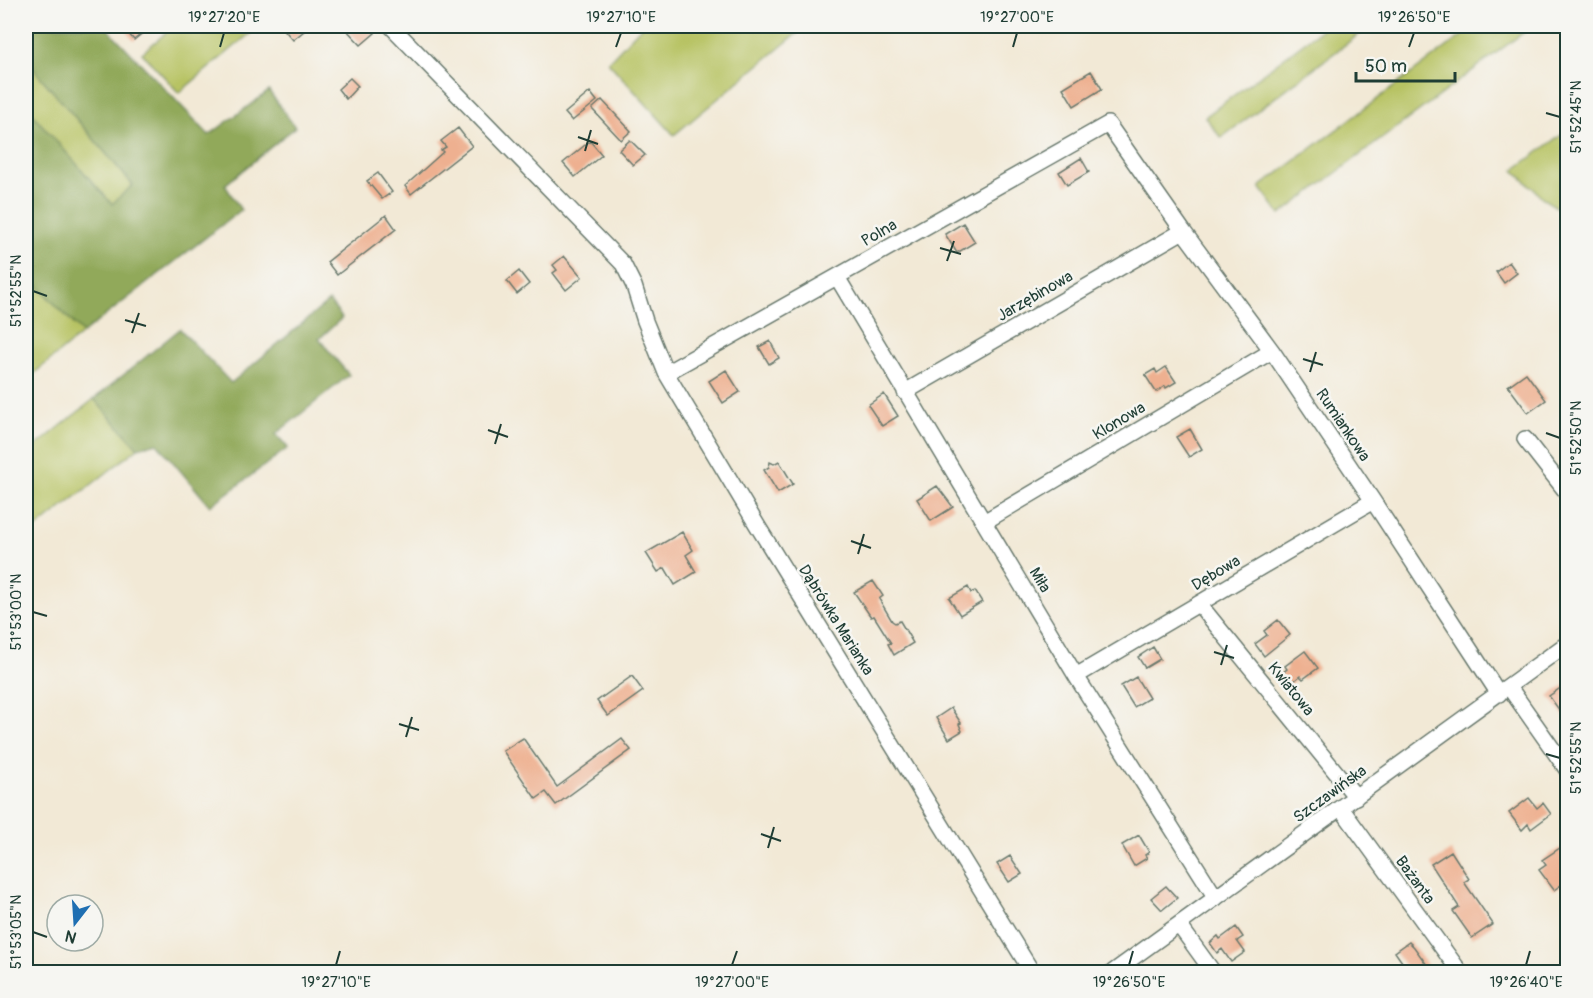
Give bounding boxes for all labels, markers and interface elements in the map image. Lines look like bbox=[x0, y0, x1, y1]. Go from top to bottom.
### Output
text: 19°27'20"E bbox=[188, 8, 260, 27]
text: 19°27'10"E bbox=[586, 8, 656, 27]
text: 19°27'00"E bbox=[980, 8, 1054, 27]
text: 19°26'50"E bbox=[1378, 8, 1450, 27]
scale bar bbox=[1356, 45, 1455, 83]
text: 50 m bbox=[1365, 55, 1407, 78]
text: 51°52'45"N bbox=[1567, 80, 1586, 154]
street label: Polna bbox=[858, 215, 900, 251]
text: 51°52'55"N bbox=[7, 255, 26, 327]
street label: Jarzębinowa bbox=[993, 266, 1077, 326]
street label: Rumiankowa bbox=[1311, 385, 1375, 465]
street label: Klonowa bbox=[1089, 398, 1149, 444]
text: 51°52'50"N bbox=[1567, 401, 1586, 475]
street label: Dębowa bbox=[1188, 551, 1244, 595]
street label: Dąbrówka Marianka bbox=[794, 561, 878, 679]
street label: Miła bbox=[1025, 564, 1055, 596]
text: 51°53'00"N bbox=[7, 574, 26, 650]
street label: Kwiatowa bbox=[1263, 658, 1319, 720]
text: 51°52'55"N bbox=[1567, 722, 1586, 794]
street label: Szczawińska bbox=[1289, 761, 1371, 827]
street label: Bażanta bbox=[1391, 852, 1439, 908]
north arrow bbox=[45, 893, 105, 953]
text: 51°53'05"N bbox=[7, 895, 26, 969]
text: N bbox=[63, 925, 79, 948]
text: 19°27'10"E bbox=[301, 973, 371, 992]
text: 19°27'00"E bbox=[695, 973, 769, 992]
text: 19°26'50"E bbox=[1093, 973, 1165, 992]
text: 19°26'40"E bbox=[1489, 973, 1563, 992]

